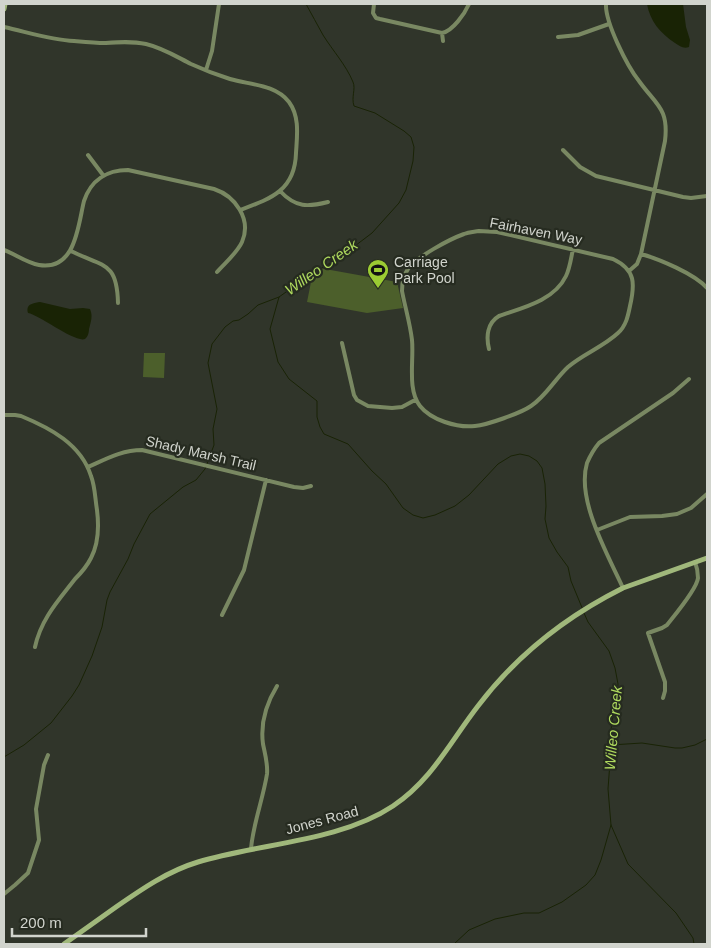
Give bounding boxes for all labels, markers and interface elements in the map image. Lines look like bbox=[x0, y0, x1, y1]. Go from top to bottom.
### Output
street label: Fairhaven Way bbox=[489, 214, 583, 248]
water label: Willeo Creek bbox=[281, 235, 362, 298]
place label: Carriage Park Pool bbox=[394, 254, 455, 286]
sports icon: Carriage Park Pool bbox=[366, 258, 390, 289]
street label: Shady Marsh Trail bbox=[144, 433, 258, 473]
water label: Willeo Creek bbox=[601, 683, 625, 771]
street label: Jones Road bbox=[284, 803, 360, 837]
scale bar bbox=[12, 906, 146, 938]
text: 200 m bbox=[20, 914, 62, 931]

